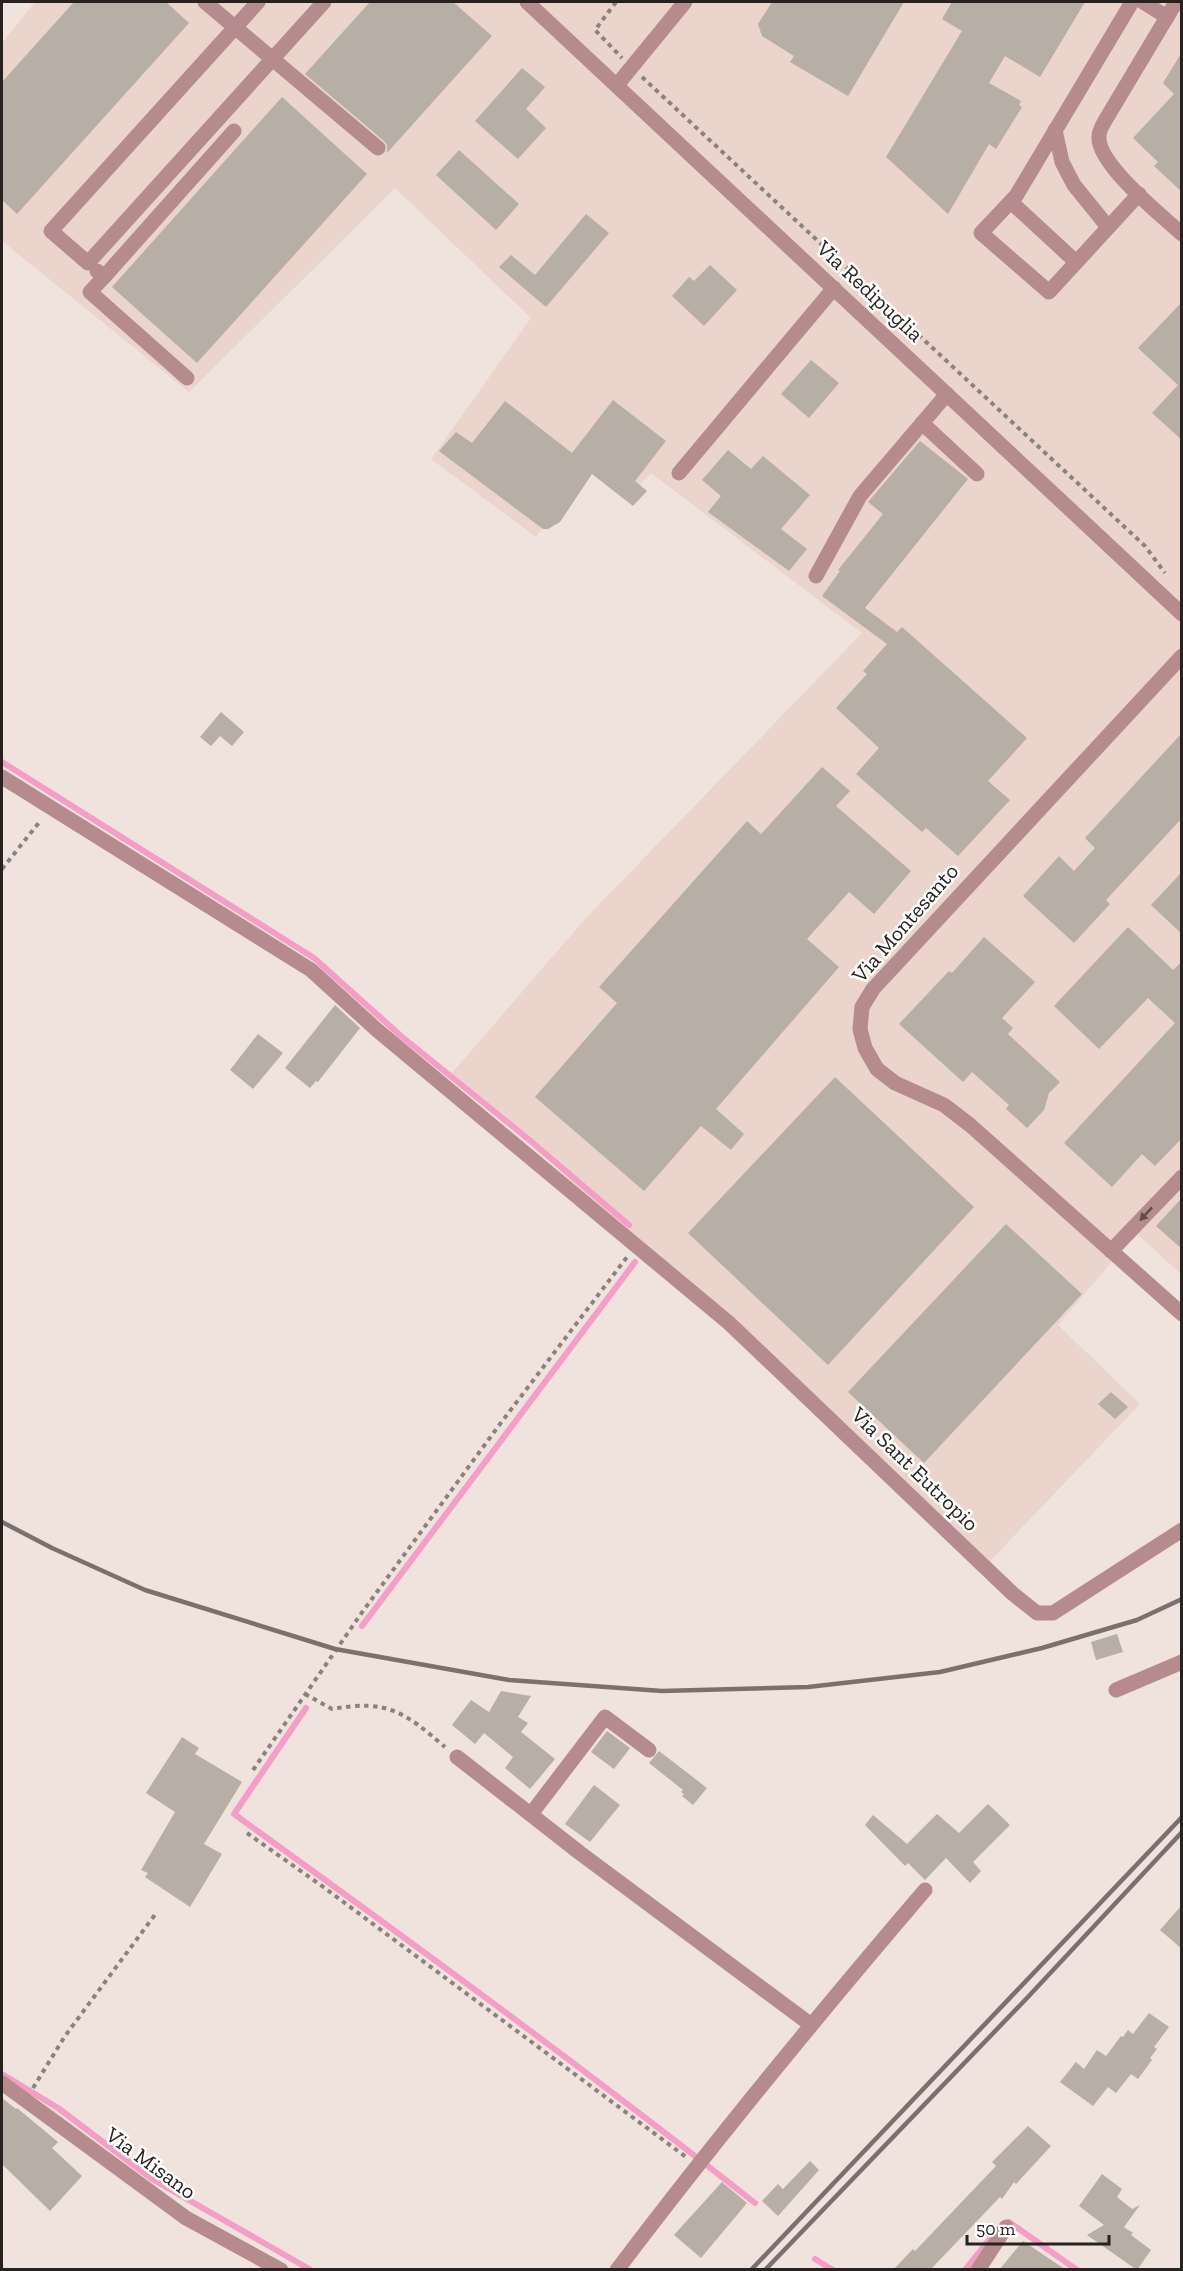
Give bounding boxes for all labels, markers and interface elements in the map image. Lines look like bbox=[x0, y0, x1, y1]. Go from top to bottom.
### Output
street label: Via Redipuglia bbox=[810, 234, 929, 348]
street label: Via Montesanto bbox=[845, 858, 964, 989]
one-way arrow bbox=[1140, 1207, 1154, 1221]
street label: Via Sant Eutropio bbox=[845, 1401, 985, 1537]
street label: Via Misano bbox=[100, 2121, 202, 2205]
scale bar bbox=[967, 2208, 1110, 2246]
text: 50 m bbox=[976, 2218, 1016, 2240]

